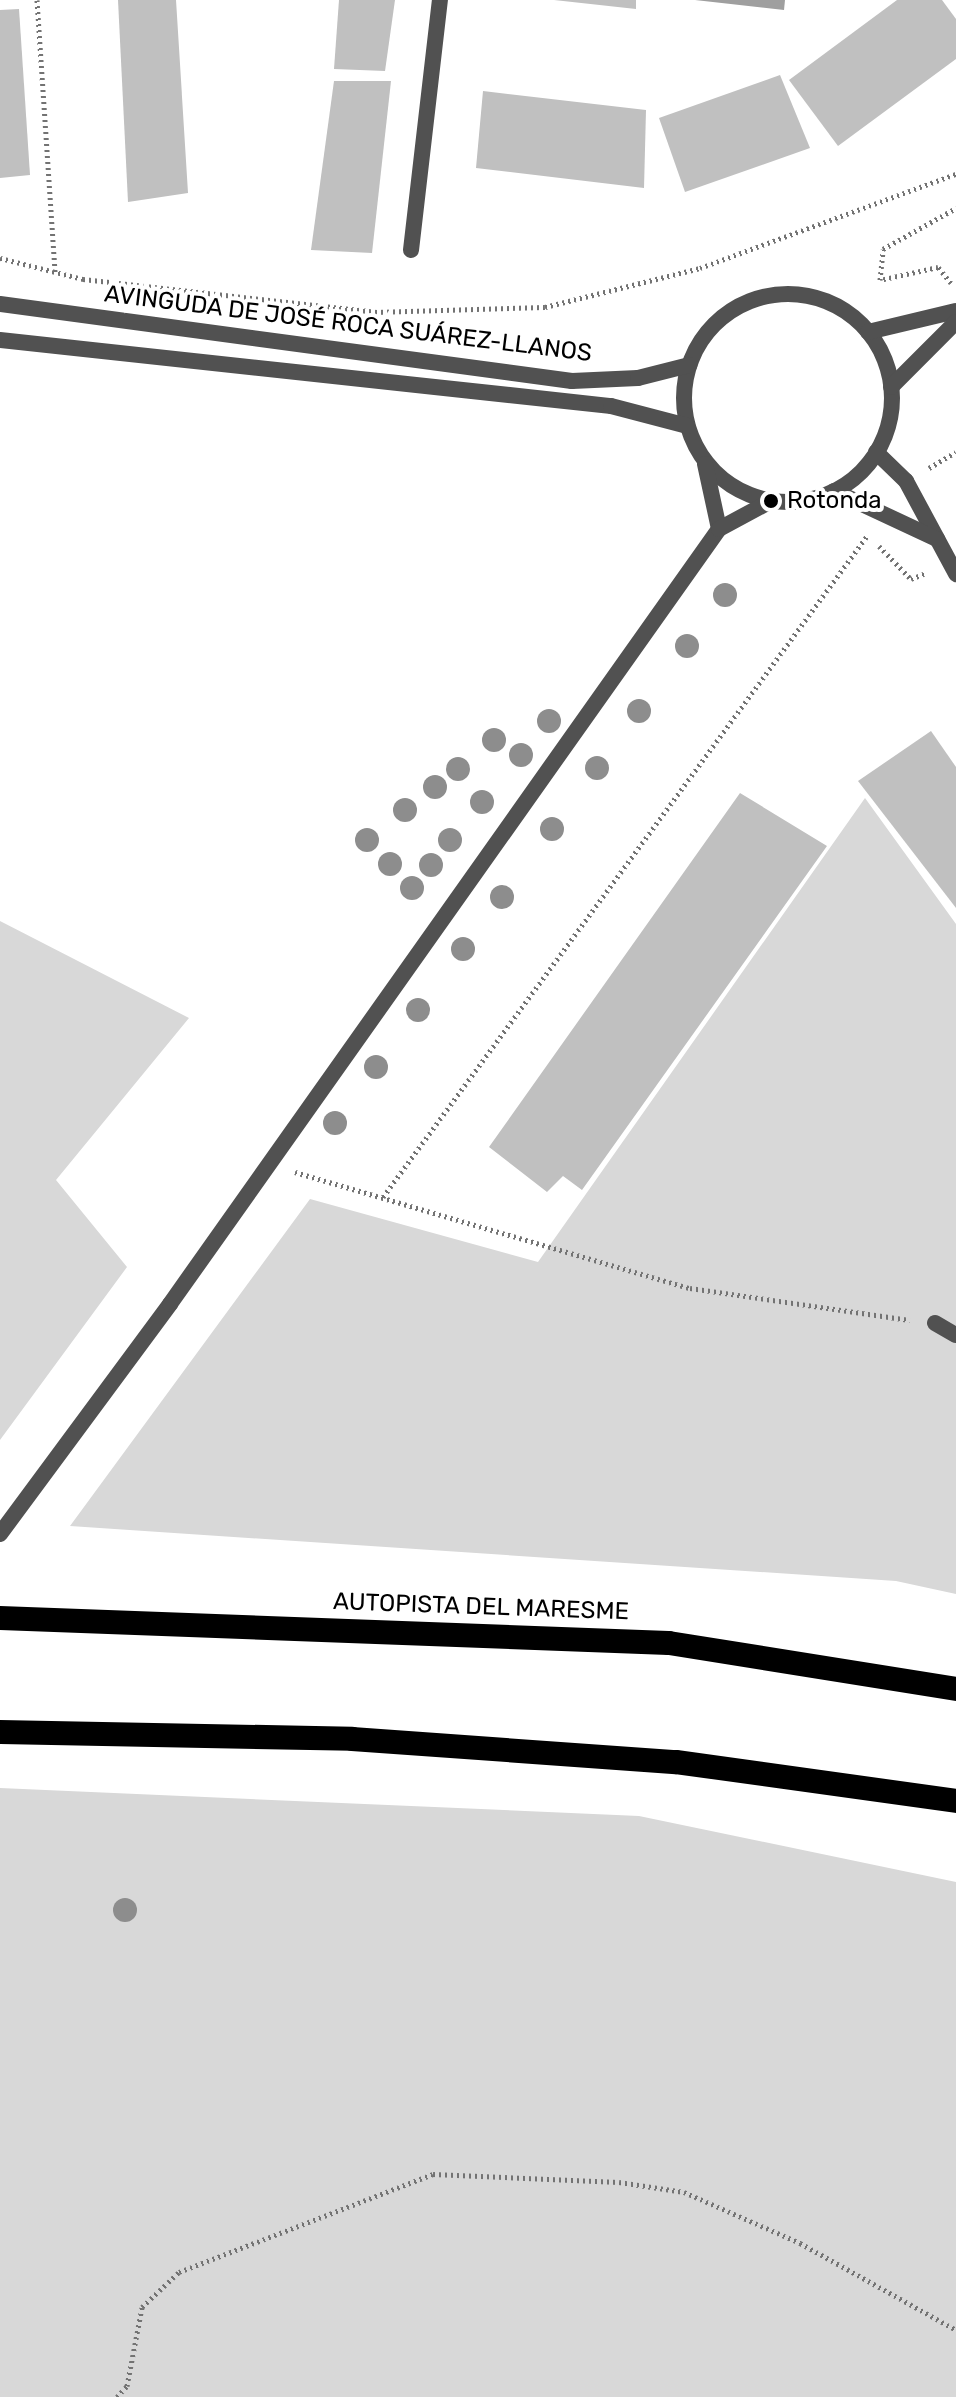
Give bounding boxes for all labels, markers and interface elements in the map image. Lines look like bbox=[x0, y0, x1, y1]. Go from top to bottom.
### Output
street label: AVINGUDA DE JOSÉ ROCA SUÁREZ-LLANOS bbox=[102, 280, 594, 368]
place label: Rotonda bbox=[787, 487, 881, 515]
marker: Rotonda bbox=[762, 492, 780, 510]
street label: AUTOPISTA DEL MARESME bbox=[332, 1587, 630, 1627]

